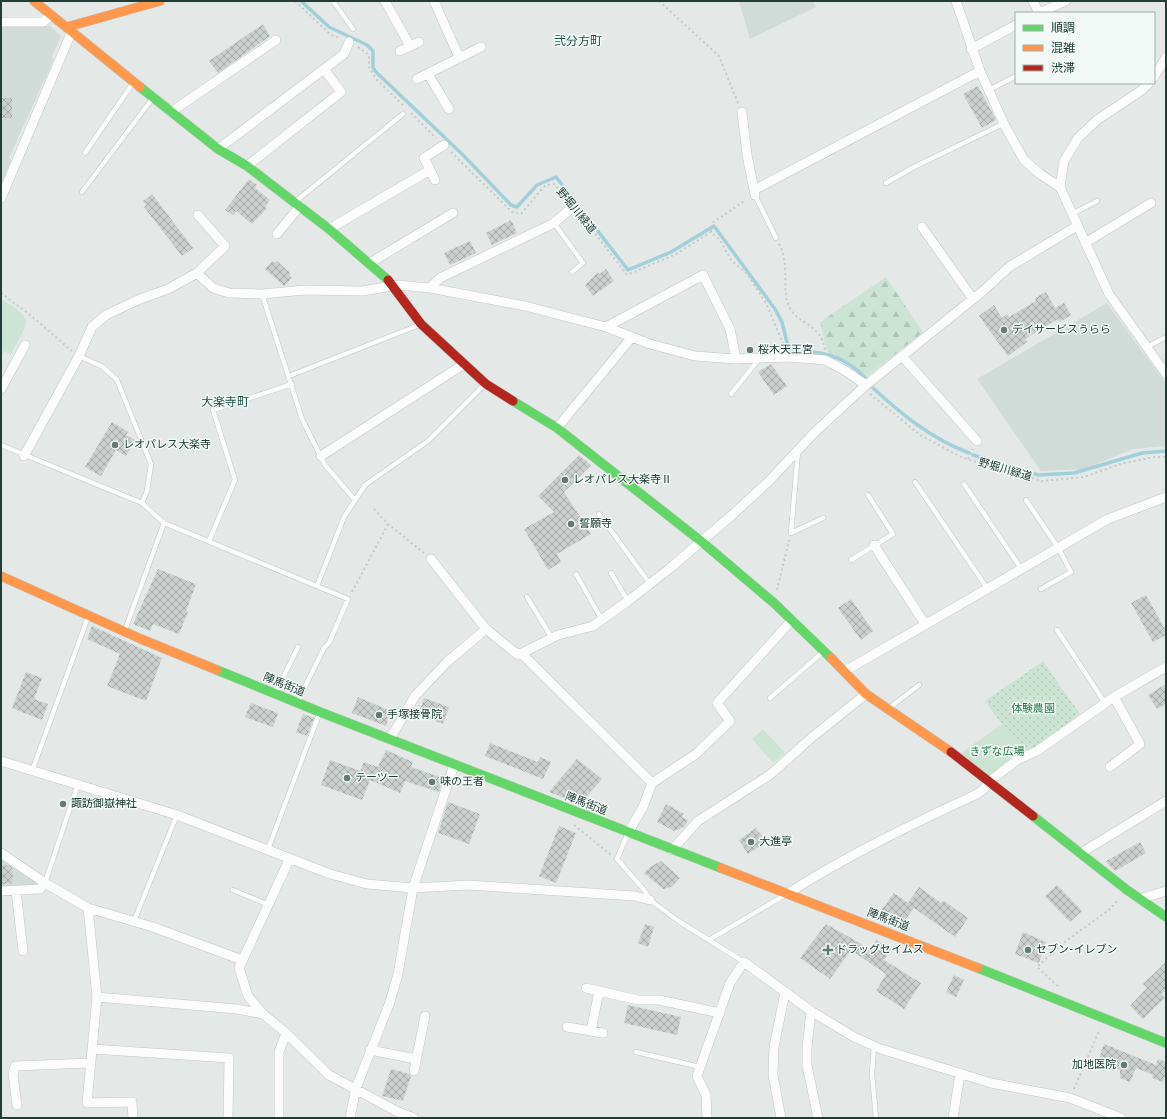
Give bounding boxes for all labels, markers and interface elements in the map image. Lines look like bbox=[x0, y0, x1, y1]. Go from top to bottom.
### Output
legend bbox=[1015, 12, 1155, 84]
text: 順調 bbox=[1051, 21, 1075, 37]
district label: 弐分方町 bbox=[554, 34, 602, 50]
text: 混雑 bbox=[1051, 41, 1075, 57]
text: 渋滞 bbox=[1051, 61, 1075, 77]
street label: 野堀川緑道 bbox=[553, 185, 599, 237]
place label: デイサービスうらら bbox=[1012, 323, 1111, 337]
marker: デイサービスうらら bbox=[999, 325, 1009, 335]
place label: 桜木天王宮 bbox=[758, 343, 813, 357]
marker: 桜木天王宮 bbox=[745, 345, 755, 355]
district label: 大楽寺町 bbox=[201, 395, 249, 411]
place label: レオパレス大楽寺 bbox=[123, 438, 211, 452]
marker: レオパレス大楽寺 bbox=[110, 440, 120, 450]
street label: 野堀川緑道 bbox=[977, 456, 1033, 484]
place label: レオパレス大楽寺Ⅱ bbox=[573, 473, 672, 487]
marker: レオパレス大楽寺Ⅱ bbox=[560, 475, 570, 485]
place label: 誓願寺 bbox=[579, 517, 612, 531]
marker: 誓願寺 bbox=[566, 519, 576, 529]
street label: 陣馬街道 bbox=[261, 670, 307, 700]
park label: 体験農園 bbox=[1011, 702, 1055, 716]
place label: 手塚接骨院 bbox=[387, 708, 442, 722]
marker: 手塚接骨院 bbox=[374, 710, 384, 720]
park label: きずな広場 bbox=[970, 745, 1025, 759]
place label: テーツー bbox=[355, 771, 399, 785]
marker: テーツー bbox=[342, 773, 352, 783]
place label: 味の王者 bbox=[440, 775, 484, 789]
marker: 味の王者 bbox=[427, 777, 437, 787]
street label: 陣馬街道 bbox=[563, 790, 609, 818]
place label: 諏訪御嶽神社 bbox=[71, 797, 137, 811]
marker: 諏訪御嶽神社 bbox=[58, 799, 68, 809]
place label: 大進亭 bbox=[759, 835, 792, 849]
marker: 大進亭 bbox=[746, 837, 756, 847]
street label: 陣馬街道 bbox=[865, 906, 911, 934]
place label: ドラッグセイムス bbox=[836, 943, 924, 957]
place label: セブン-イレブン bbox=[1036, 943, 1117, 957]
marker: ドラッグセイムス bbox=[823, 945, 833, 955]
marker: セブン-イレブン bbox=[1023, 945, 1033, 955]
place label: 加地医院 bbox=[1072, 1058, 1116, 1072]
marker: 加地医院 bbox=[1119, 1060, 1129, 1070]

